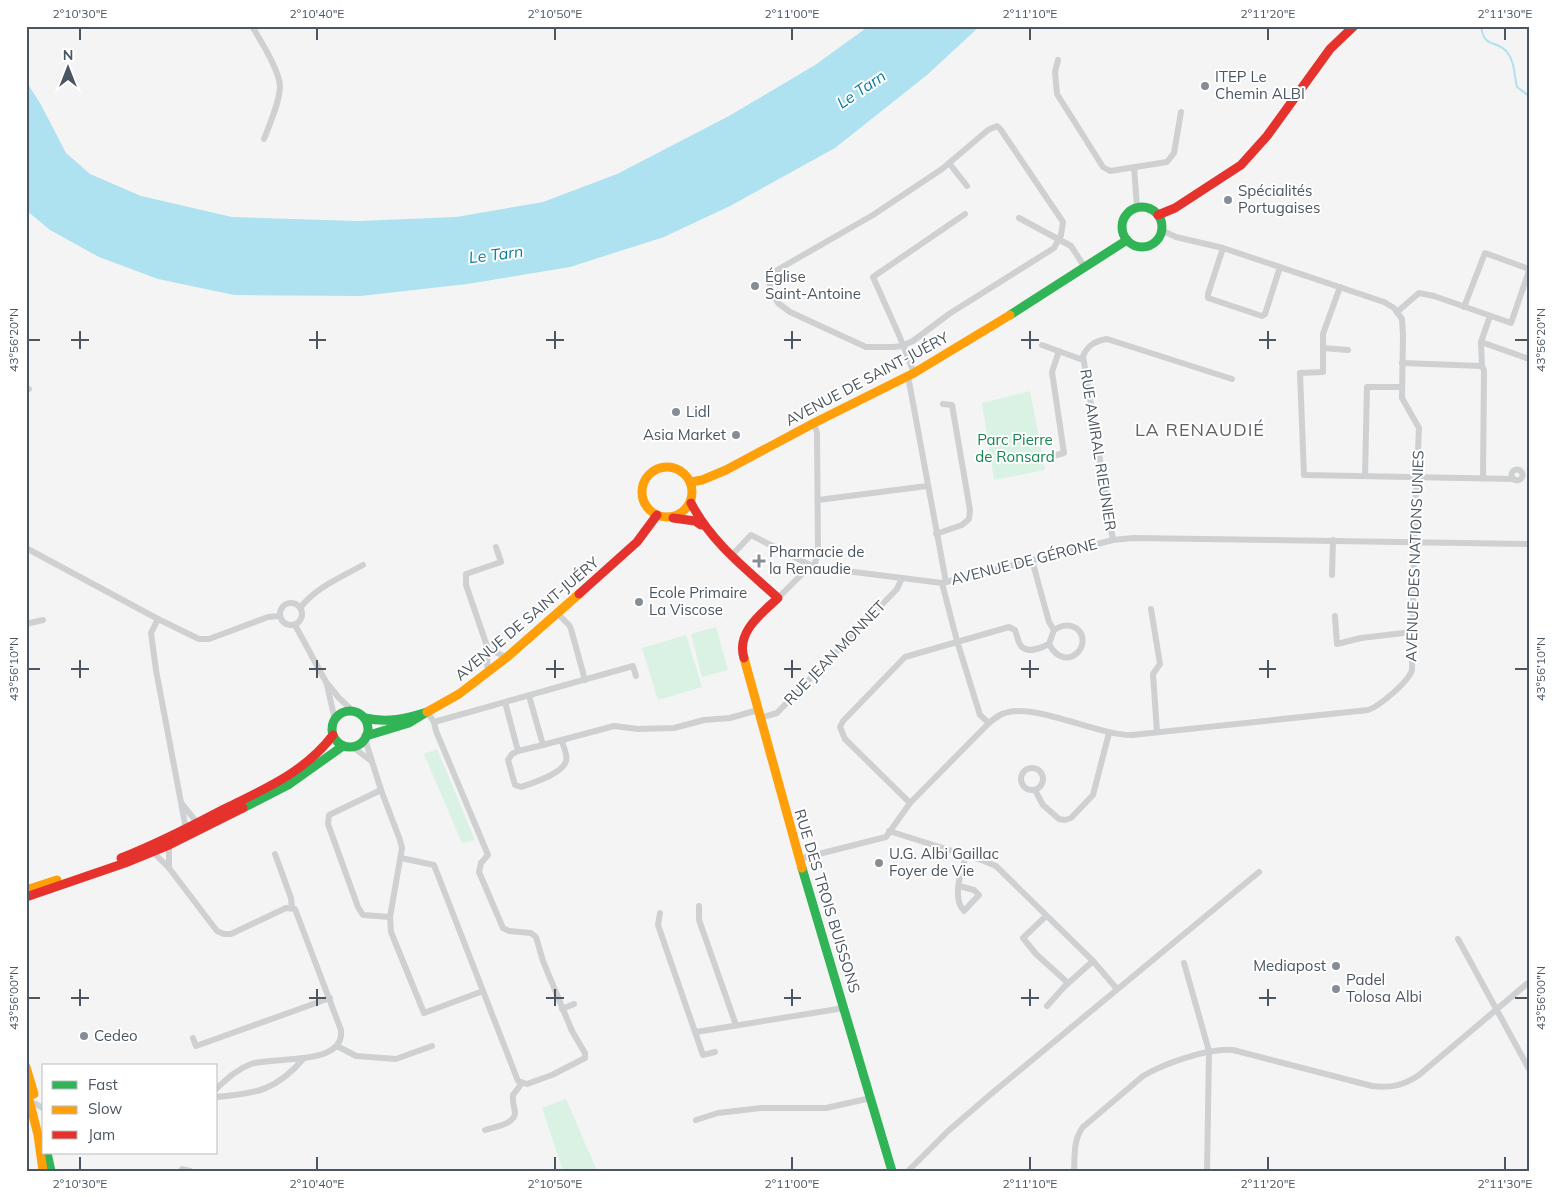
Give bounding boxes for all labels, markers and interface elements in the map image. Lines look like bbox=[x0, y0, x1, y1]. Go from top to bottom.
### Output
text: 2°10'30"E bbox=[53, 6, 107, 21]
text: 2°10'40"E bbox=[290, 6, 344, 21]
text: 2°10'50"E bbox=[528, 6, 582, 21]
text: 2°11'00"E bbox=[765, 6, 819, 21]
text: 2°11'10"E bbox=[1003, 6, 1057, 21]
text: 2°11'20"E bbox=[1241, 6, 1295, 21]
text: 2°11'30"E bbox=[1478, 6, 1532, 21]
north arrow bbox=[42, 42, 92, 92]
text: N bbox=[63, 46, 73, 64]
water label: Le Tarn bbox=[833, 65, 889, 113]
place label: ITEP Le Chemin ALBI bbox=[1215, 67, 1305, 103]
marker: ITEP Le Chemin ALBI bbox=[1199, 80, 1211, 92]
place label: Spécialités Portugaises bbox=[1238, 181, 1320, 217]
marker: Spécialités Portugaises bbox=[1222, 194, 1234, 206]
water label: Le Tarn bbox=[468, 241, 524, 267]
place label: Église Saint-Antoine bbox=[765, 267, 861, 303]
marker: Église Saint-Antoine bbox=[749, 280, 761, 292]
text: 43°56'20"N bbox=[6, 308, 21, 372]
text: 43°56'20"N bbox=[1533, 308, 1548, 372]
street label: AVENUE DE SAINT-JUÉRY bbox=[782, 327, 952, 430]
street label: RUE AMIRAL RIEUNIER bbox=[1076, 368, 1121, 532]
place label: Lidl bbox=[686, 402, 710, 421]
marker: Lidl bbox=[670, 406, 682, 418]
district label: LA RENAUDIÉ bbox=[1135, 418, 1265, 441]
place label: Asia Market bbox=[643, 425, 726, 444]
marker: Asia Market bbox=[730, 429, 742, 441]
park label: Parc Pierre de Ronsard bbox=[975, 430, 1055, 466]
street label: AVENUE DES NATIONS UNIES bbox=[1401, 450, 1428, 662]
street label: AVENUE DE GÉRONE bbox=[949, 534, 1099, 589]
place label: Pharmacie de la Renaudie bbox=[769, 542, 864, 578]
street label: AVENUE DE SAINT-JUÉRY bbox=[451, 552, 603, 684]
marker: Pharmacie de la Renaudie bbox=[753, 555, 765, 567]
place label: Ecole Primaire La Viscose bbox=[649, 583, 747, 619]
marker: Ecole Primaire La Viscose bbox=[633, 596, 645, 608]
street label: RUE JEAN MONNET bbox=[780, 596, 890, 709]
text: 43°56'10"N bbox=[6, 637, 21, 701]
text: 43°56'10"N bbox=[1533, 637, 1548, 701]
street label: RUE DES TROIS BUISSONS bbox=[790, 807, 865, 995]
place label: U.G. Albi Gaillac Foyer de Vie bbox=[889, 844, 999, 880]
marker: U.G. Albi Gaillac Foyer de Vie bbox=[873, 857, 885, 869]
place label: Mediapost bbox=[1253, 956, 1326, 975]
marker: Mediapost bbox=[1330, 960, 1342, 972]
text: 43°56'00"N bbox=[6, 966, 21, 1030]
text: 43°56'00"N bbox=[1533, 966, 1548, 1030]
place label: Padel Tolosa Albi bbox=[1346, 970, 1422, 1006]
marker: Padel Tolosa Albi bbox=[1330, 983, 1342, 995]
place label: Cedeo bbox=[94, 1026, 138, 1045]
marker: Cedeo bbox=[78, 1030, 90, 1042]
legend bbox=[42, 1064, 218, 1154]
text: Fast bbox=[88, 1075, 118, 1094]
text: Slow bbox=[88, 1099, 122, 1118]
text: Jam bbox=[88, 1125, 115, 1144]
text: 2°10'30"E bbox=[53, 1176, 107, 1191]
text: 2°10'40"E bbox=[290, 1176, 344, 1191]
text: 2°10'50"E bbox=[528, 1176, 582, 1191]
text: 2°11'00"E bbox=[765, 1176, 819, 1191]
text: 2°11'10"E bbox=[1003, 1176, 1057, 1191]
text: 2°11'20"E bbox=[1241, 1176, 1295, 1191]
text: 2°11'30"E bbox=[1478, 1176, 1532, 1191]

